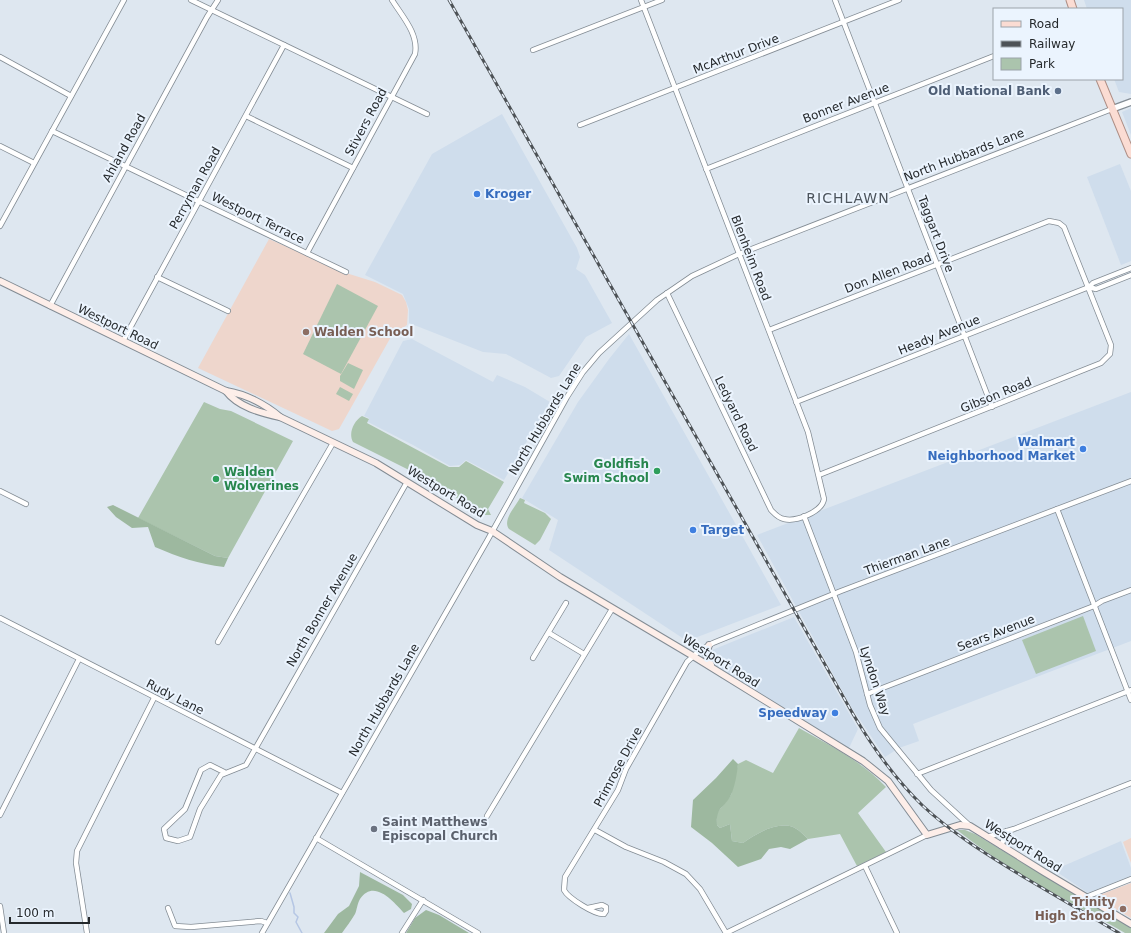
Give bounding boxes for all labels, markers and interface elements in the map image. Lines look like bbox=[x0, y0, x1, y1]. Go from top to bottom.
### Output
legend bbox=[993, 8, 1123, 80]
text: Road bbox=[1029, 17, 1059, 31]
street label: McArthur Drive bbox=[691, 31, 781, 77]
text: Railway bbox=[1029, 37, 1075, 51]
text: Park bbox=[1029, 57, 1055, 71]
street label: Bonner Avenue bbox=[801, 80, 891, 126]
place label: Old National Bank bbox=[928, 84, 1051, 98]
street label: Stivers Road bbox=[342, 85, 390, 159]
marker: Old National Bank bbox=[1053, 86, 1063, 96]
street label: Ahland Road bbox=[100, 112, 148, 184]
street label: North Hubbards Lane bbox=[902, 126, 1026, 184]
street label: Perryman Road bbox=[167, 145, 223, 231]
place label: Kroger bbox=[485, 187, 531, 201]
street label: Westport Terrace bbox=[209, 189, 307, 247]
marker: Kroger bbox=[472, 189, 482, 199]
district label: RICHLAWN bbox=[806, 190, 890, 206]
street label: Taggart Drive bbox=[915, 193, 957, 274]
street label: Blenheim Road bbox=[728, 213, 774, 303]
street label: Don Allen Road bbox=[843, 250, 933, 296]
street label: Westport Road bbox=[75, 301, 161, 353]
street label: Heady Avenue bbox=[896, 312, 982, 358]
place label: Walden School bbox=[314, 325, 413, 339]
marker: Walden School bbox=[301, 327, 311, 337]
street label: North Hubbards Lane bbox=[506, 361, 584, 477]
street label: Ledyard Road bbox=[712, 374, 760, 454]
street label: Gibson Road bbox=[958, 374, 1034, 416]
place label: Walmart Neighborhood Market bbox=[928, 435, 1075, 463]
marker: Walmart Neighborhood Market bbox=[1078, 444, 1088, 454]
place label: Goldfish Swim School bbox=[564, 457, 649, 485]
street label: Westport Road bbox=[405, 463, 487, 521]
place label: Walden Wolverines bbox=[224, 465, 299, 493]
marker: Goldfish Swim School bbox=[652, 466, 662, 476]
marker: Walden Wolverines bbox=[211, 474, 221, 484]
place label: Target bbox=[701, 523, 744, 537]
marker: Target bbox=[688, 525, 698, 535]
street label: Thierman Lane bbox=[861, 534, 952, 578]
street label: North Bonner Avenue bbox=[284, 551, 360, 669]
street label: Sears Avenue bbox=[955, 612, 1037, 654]
street label: Westport Road bbox=[680, 632, 762, 690]
street label: North Hubbards Lane bbox=[346, 641, 422, 759]
street label: Lyndon Way bbox=[857, 644, 893, 718]
street label: Rudy Lane bbox=[144, 676, 206, 718]
place label: Speedway bbox=[758, 706, 827, 720]
marker: Speedway bbox=[830, 708, 840, 718]
street label: Primrose Drive bbox=[591, 725, 645, 809]
place label: Saint Matthews Episcopal Church bbox=[382, 815, 498, 843]
street label: Westport Road bbox=[982, 817, 1064, 875]
marker: Saint Matthews Episcopal Church bbox=[369, 824, 379, 834]
place label: Trinity High School bbox=[1035, 895, 1115, 923]
scale bar bbox=[10, 899, 89, 925]
marker: Trinity High School bbox=[1118, 904, 1128, 914]
text: 100 m bbox=[16, 906, 54, 920]

